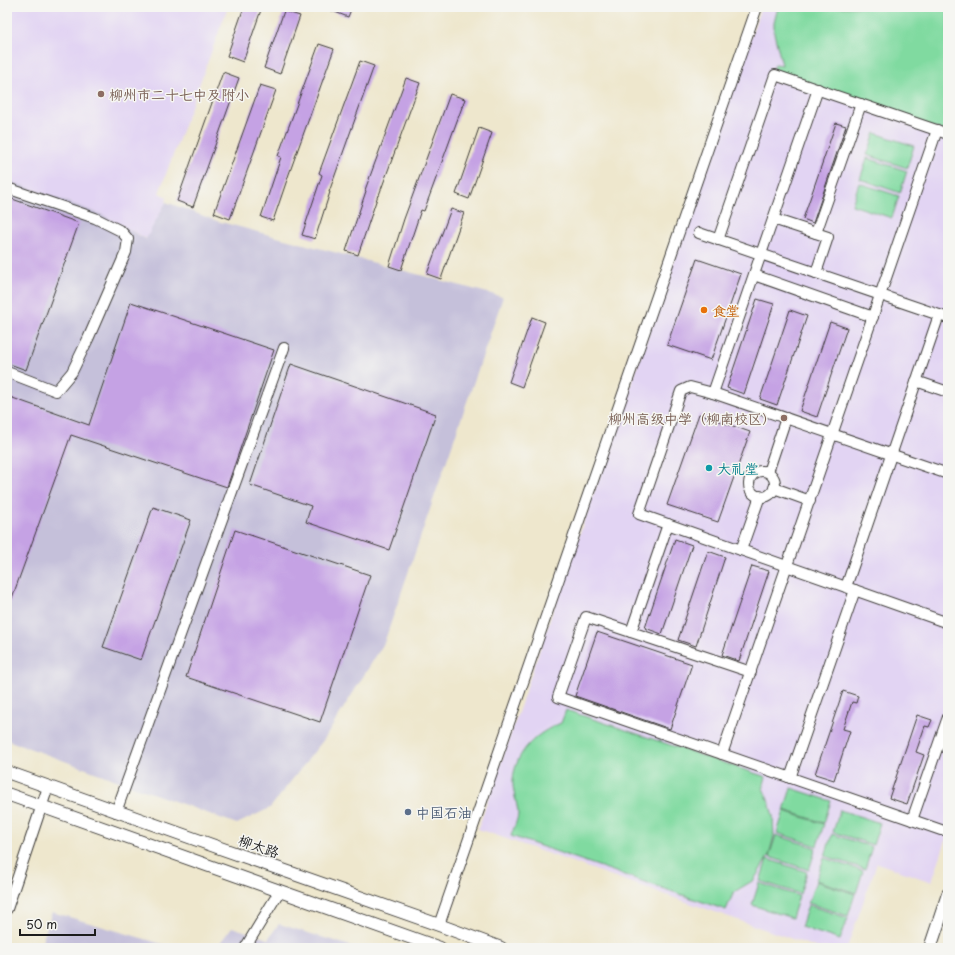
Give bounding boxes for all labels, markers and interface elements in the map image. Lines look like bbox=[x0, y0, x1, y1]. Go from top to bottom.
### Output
place label: 柳州市二十七中及附小 bbox=[109, 84, 249, 105]
marker: 柳州市二十七中及附小 bbox=[96, 89, 106, 99]
place label: 食堂 bbox=[712, 300, 740, 321]
marker: 食堂 bbox=[699, 305, 709, 315]
place label: 柳州高级中学（柳南校区） bbox=[608, 408, 776, 429]
marker: 柳州高级中学（柳南校区） bbox=[779, 413, 789, 423]
place label: 大礼堂 bbox=[717, 458, 759, 479]
marker: 大礼堂 bbox=[704, 463, 714, 473]
place label: 中国石油 bbox=[416, 802, 472, 823]
marker: 中国石油 bbox=[403, 807, 413, 817]
street label: 柳太路 bbox=[236, 829, 282, 863]
scale bar bbox=[20, 911, 95, 937]
text: 50 m bbox=[26, 915, 57, 933]

